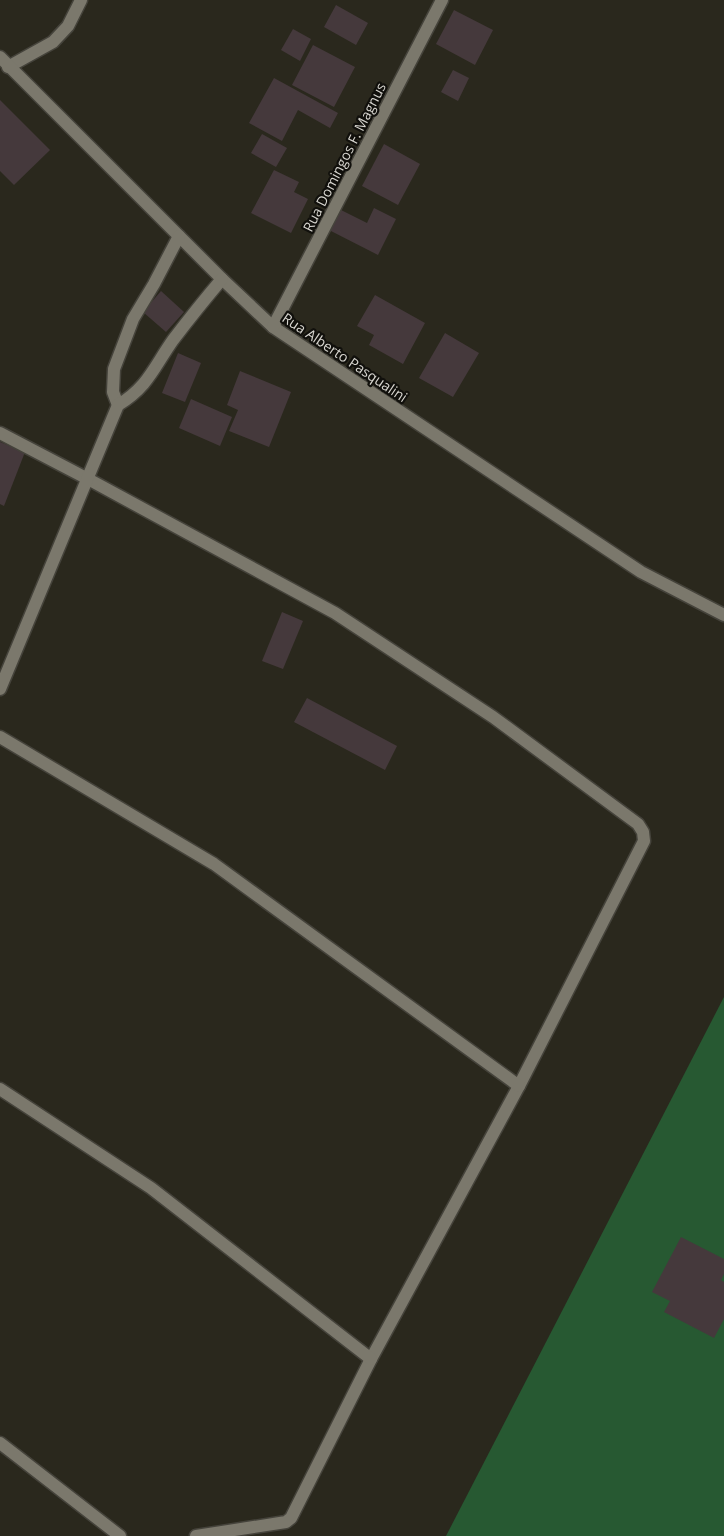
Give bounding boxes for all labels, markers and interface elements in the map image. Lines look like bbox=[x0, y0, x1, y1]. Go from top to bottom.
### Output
street label: Rua Domingos F. Magnus bbox=[298, 79, 390, 235]
street label: Rua Alberto Pasqualini bbox=[279, 308, 411, 406]

